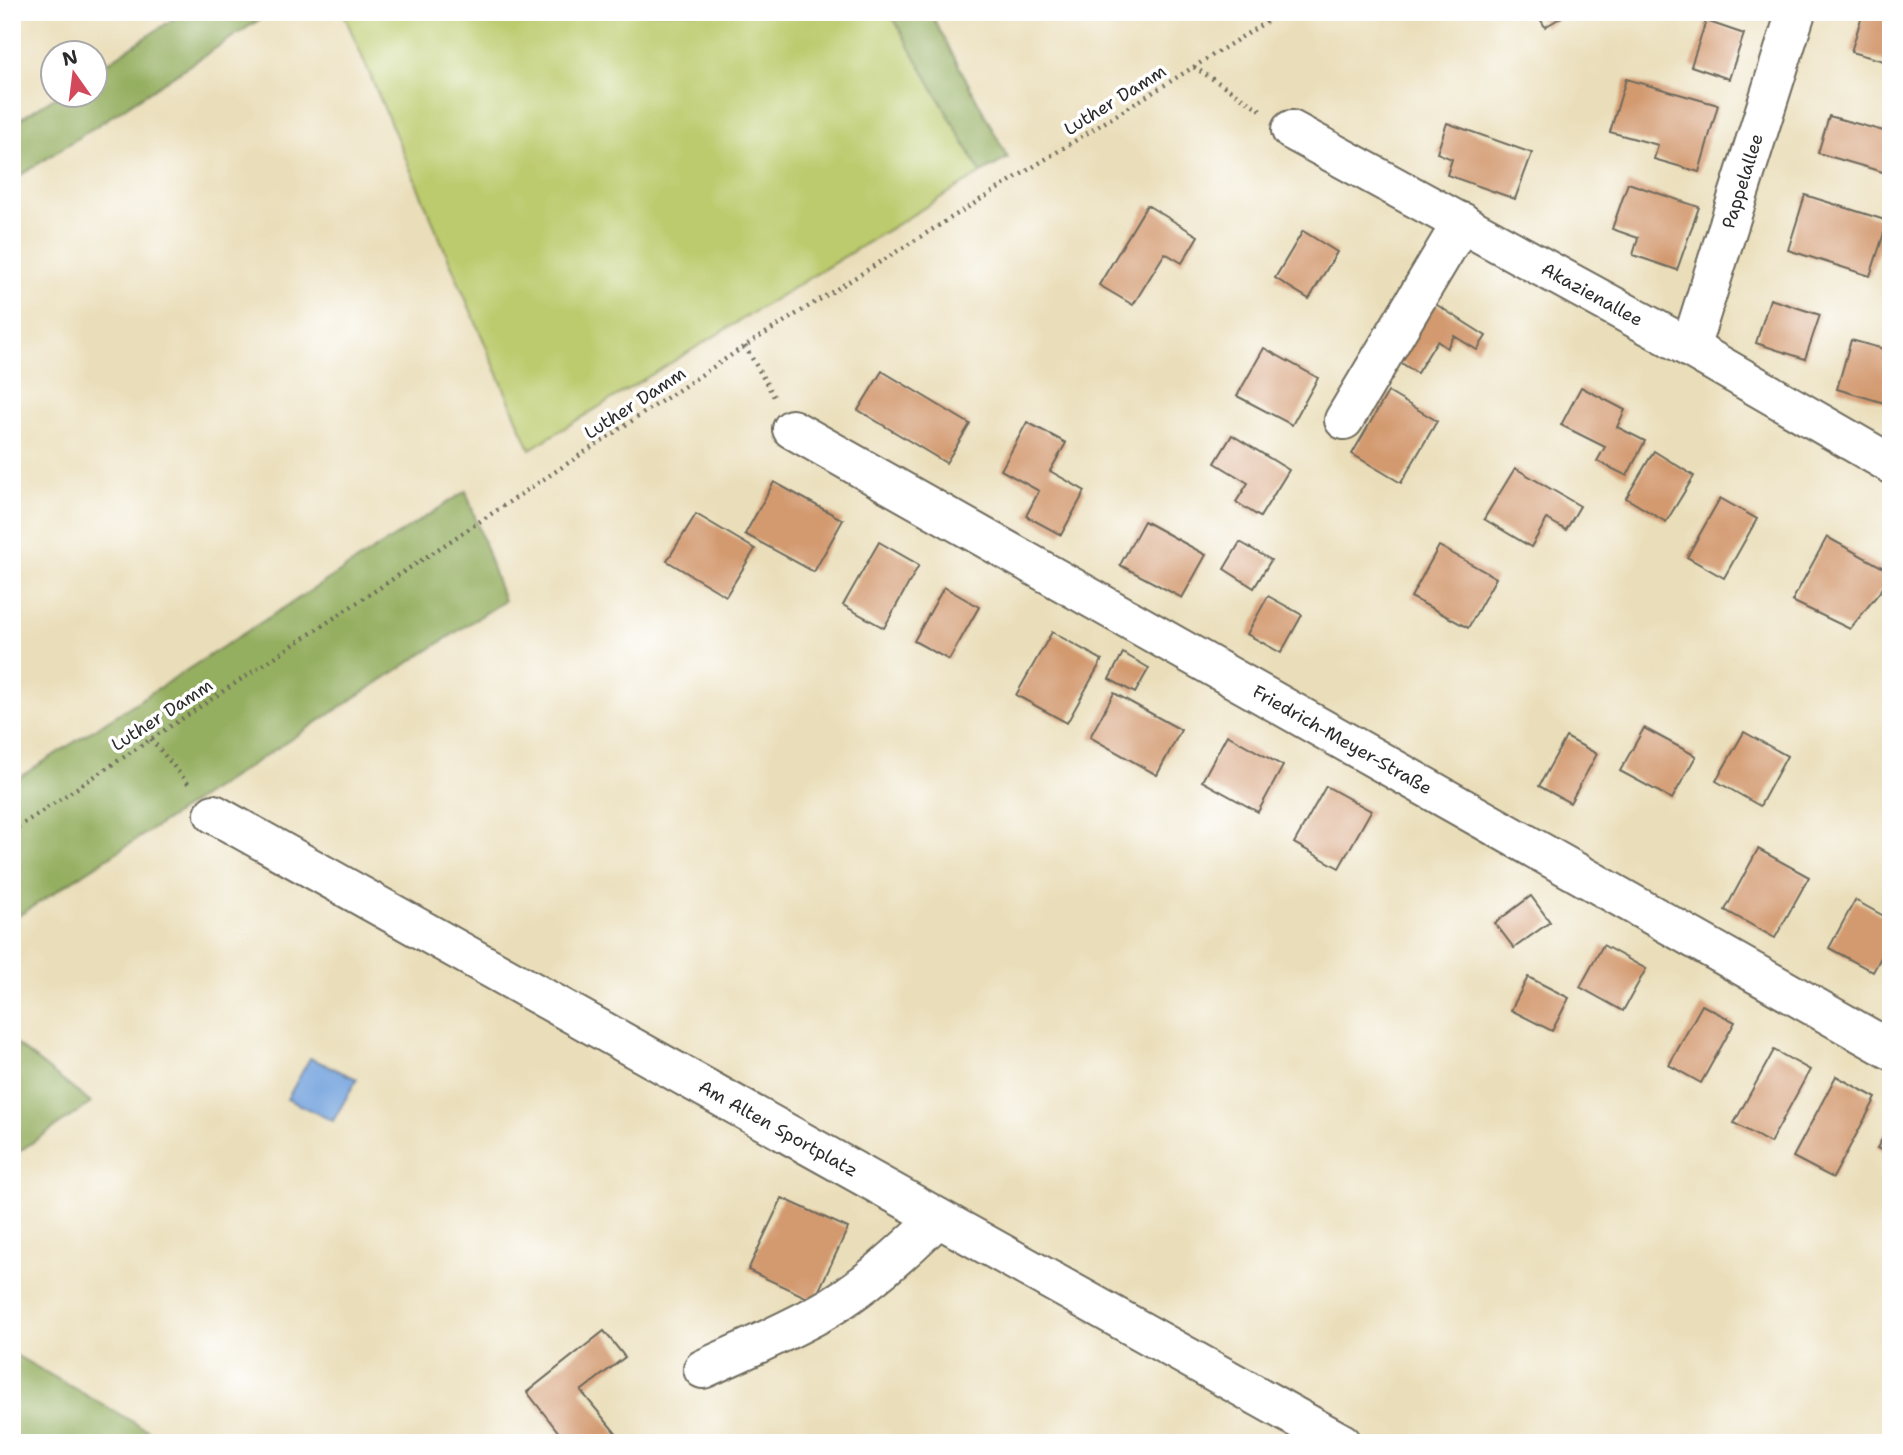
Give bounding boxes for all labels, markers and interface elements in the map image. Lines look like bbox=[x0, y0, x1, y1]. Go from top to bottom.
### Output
north arrow bbox=[38, 38, 108, 108]
text: N bbox=[60, 44, 80, 72]
street label: Luther Damm bbox=[1059, 59, 1171, 141]
street label: Pappelallee bbox=[1716, 131, 1769, 232]
street label: Akazienallee bbox=[1537, 257, 1647, 332]
street label: Luther Damm bbox=[580, 361, 690, 445]
street label: Luther Damm bbox=[107, 673, 217, 757]
street label: Friedrich-Meyer-Straße bbox=[1248, 680, 1436, 800]
street label: Am Alten Sportplatz bbox=[694, 1075, 862, 1183]

